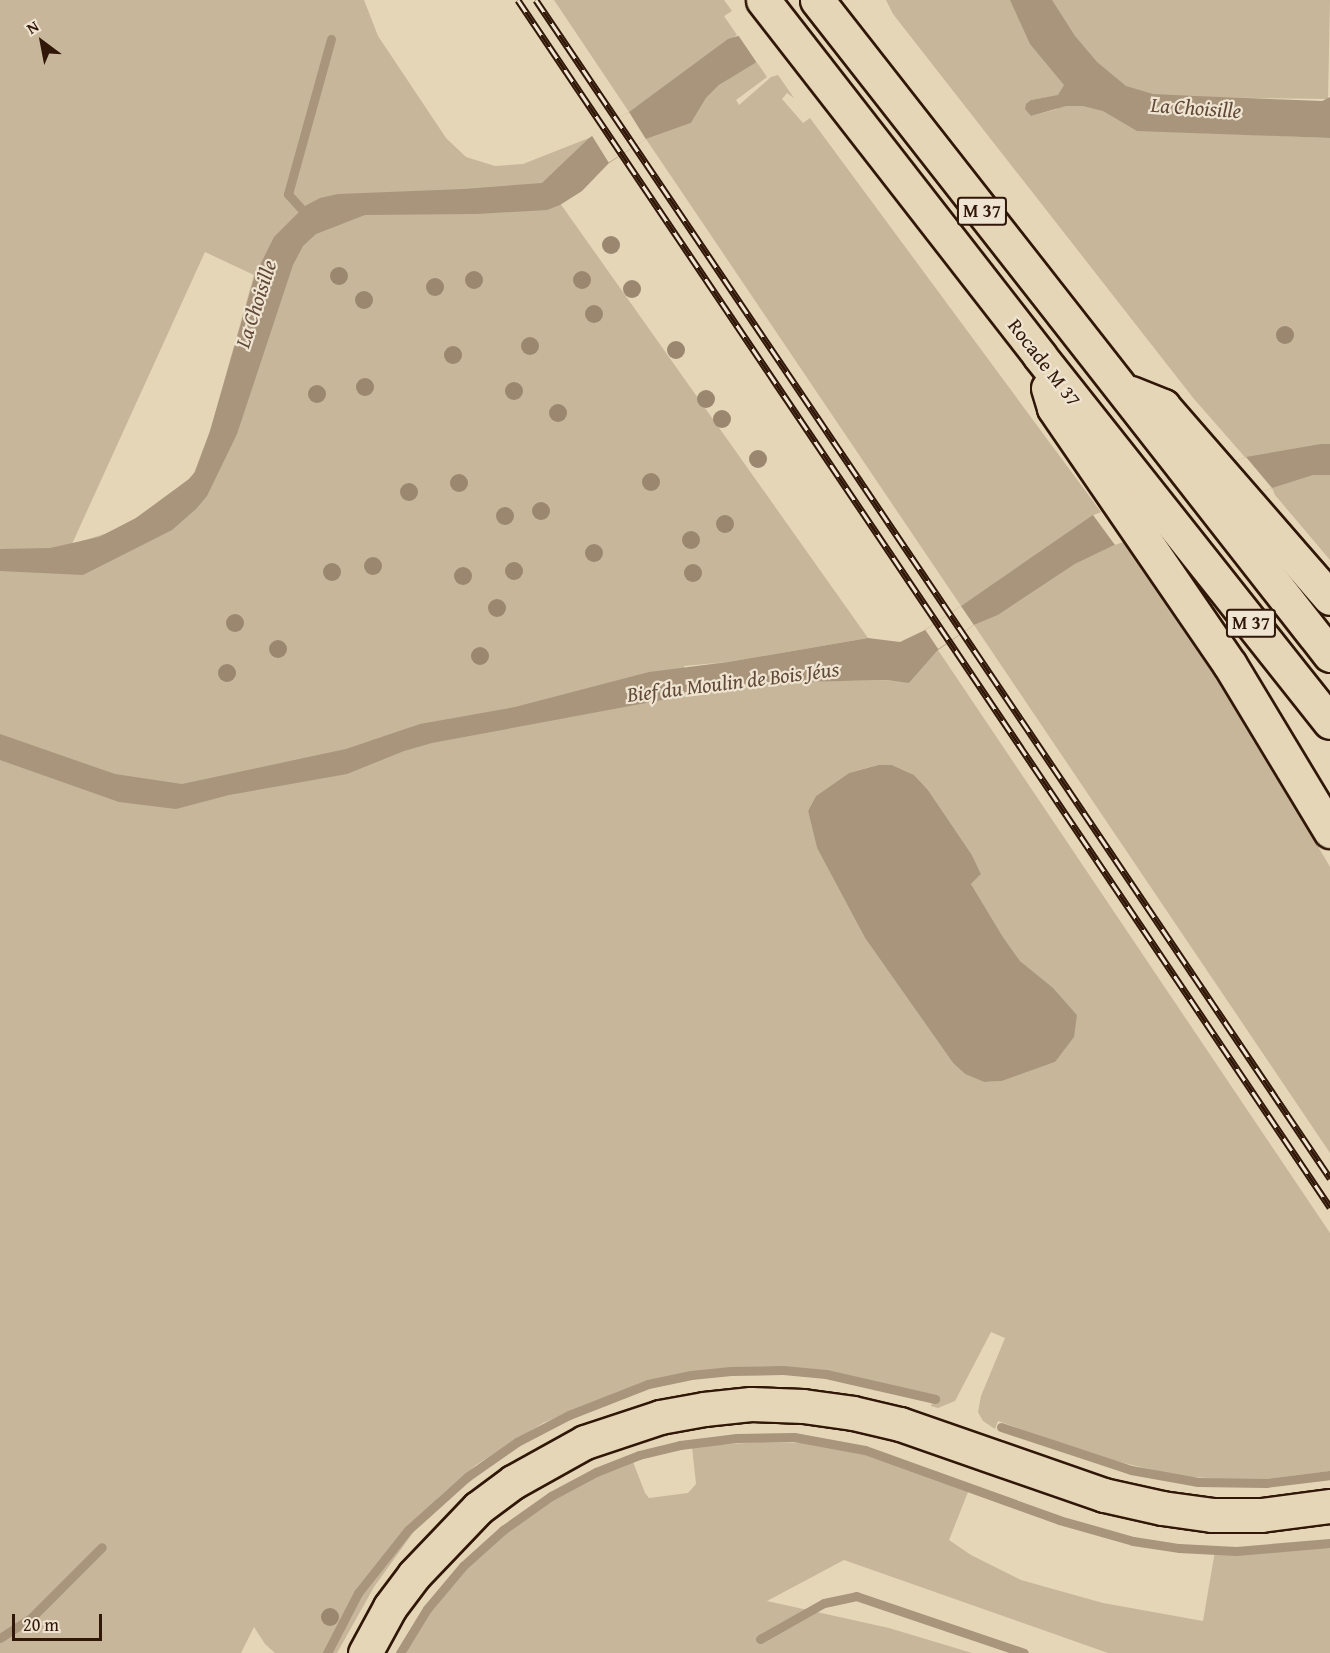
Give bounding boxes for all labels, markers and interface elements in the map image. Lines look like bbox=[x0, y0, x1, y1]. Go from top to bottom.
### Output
north arrow bbox=[12, 12, 72, 72]
text: N bbox=[22, 14, 43, 40]
water label: La Choisille bbox=[1150, 92, 1242, 124]
road number: M 37 bbox=[956, 196, 1008, 226]
water label: La Choisille bbox=[230, 257, 282, 351]
street label: Rocade M 37 bbox=[1003, 313, 1087, 411]
road number: M 37 bbox=[1226, 608, 1276, 638]
water label: Bief du Moulin de Bois Jéus bbox=[626, 657, 840, 707]
scale bar bbox=[15, 1602, 105, 1640]
text: 20 m bbox=[23, 1611, 59, 1638]

